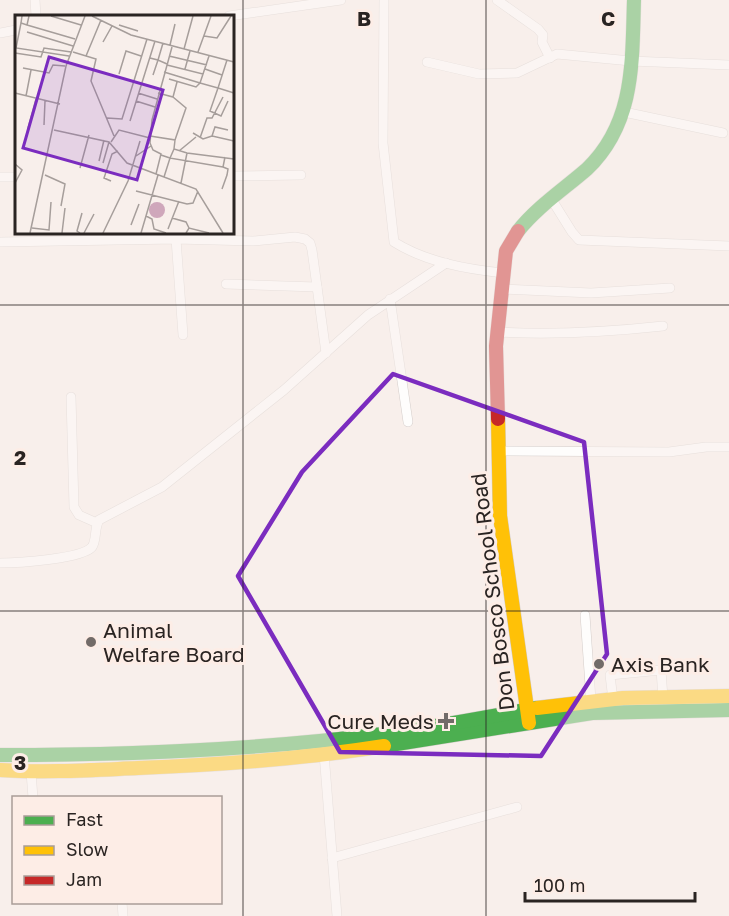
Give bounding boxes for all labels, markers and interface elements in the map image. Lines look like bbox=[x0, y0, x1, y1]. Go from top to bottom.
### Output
text: B bbox=[357, 6, 371, 30]
text: C bbox=[601, 6, 615, 30]
inset map bbox=[15, 15, 234, 234]
text: 2 bbox=[14, 445, 26, 469]
street label: Don Bosco School Road bbox=[465, 472, 519, 712]
place label: Animal Welfare Board bbox=[103, 617, 245, 667]
marker: Animal Welfare Board bbox=[84, 635, 98, 649]
place label: Axis Bank bbox=[611, 651, 710, 677]
marker: Axis Bank bbox=[592, 657, 606, 671]
place label: Cure Meds bbox=[327, 708, 434, 734]
marker: Cure Meds bbox=[439, 714, 453, 728]
text: 3 bbox=[14, 750, 26, 774]
legend bbox=[12, 796, 222, 904]
text: Fast bbox=[66, 808, 103, 830]
text: Slow bbox=[66, 838, 109, 860]
scale bar bbox=[525, 865, 694, 903]
text: Jam bbox=[66, 868, 102, 890]
text: 100 m bbox=[534, 874, 585, 896]

